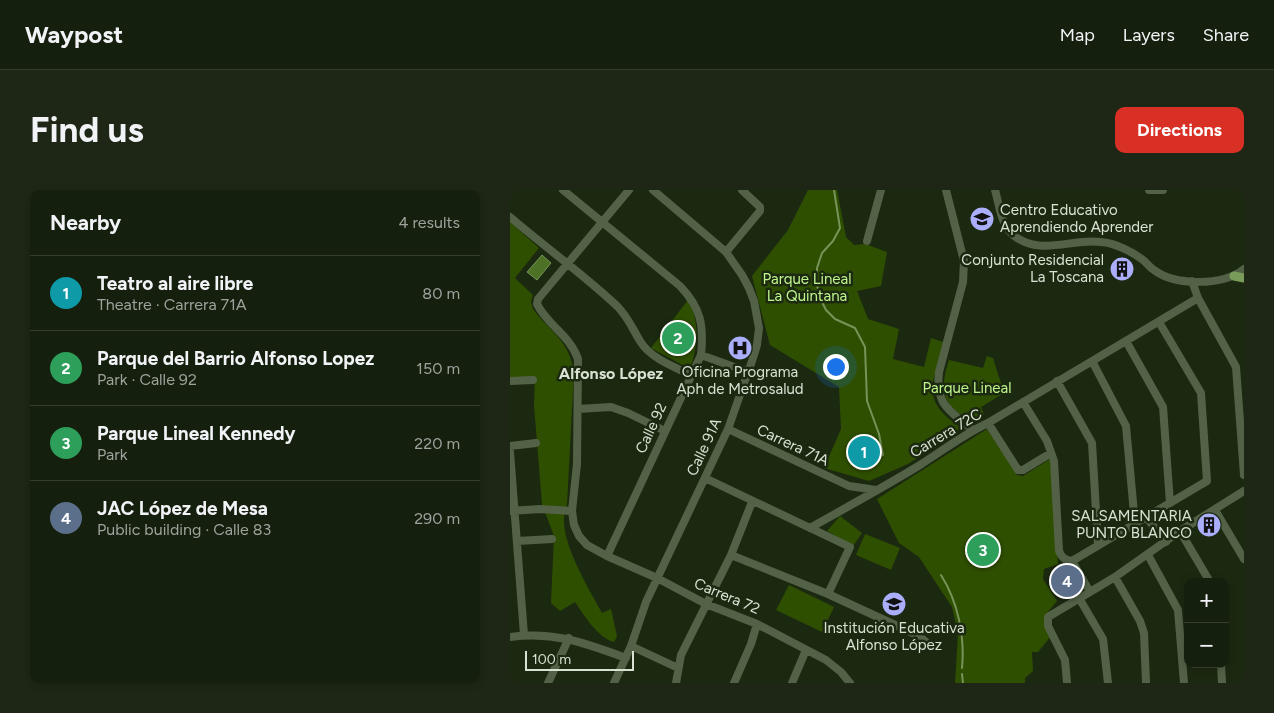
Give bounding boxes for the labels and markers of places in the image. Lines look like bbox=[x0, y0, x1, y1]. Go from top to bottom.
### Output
place label: Centro Educativo Aprendiendo Aprender bbox=[1000, 201, 1153, 236]
school or university icon: Centro Educativo Aprendiendo Aprender bbox=[969, 206, 995, 232]
place label: Conjunto Residencial La Toscana bbox=[961, 251, 1104, 286]
building icon: Conjunto Residencial La Toscana bbox=[1109, 256, 1135, 282]
pin: 2 bbox=[662, 319, 694, 357]
hospital icon: Oficina Programa Aph de Metrosalud bbox=[727, 335, 753, 361]
place label: Oficina Programa Aph de Metrosalud bbox=[676, 363, 804, 398]
pin: 1 bbox=[848, 433, 880, 471]
place label: SALSAMENTARIA PUNTO BLANCO bbox=[1071, 507, 1192, 542]
building icon: SALSAMENTARIA PUNTO BLANCO bbox=[1196, 512, 1222, 538]
pin: 3 bbox=[967, 531, 999, 569]
pin: 4 bbox=[1051, 562, 1083, 600]
school or university icon: Institución Educativa Alfonso López bbox=[881, 591, 907, 617]
place label: Institución Educativa Alfonso López bbox=[823, 619, 965, 654]

